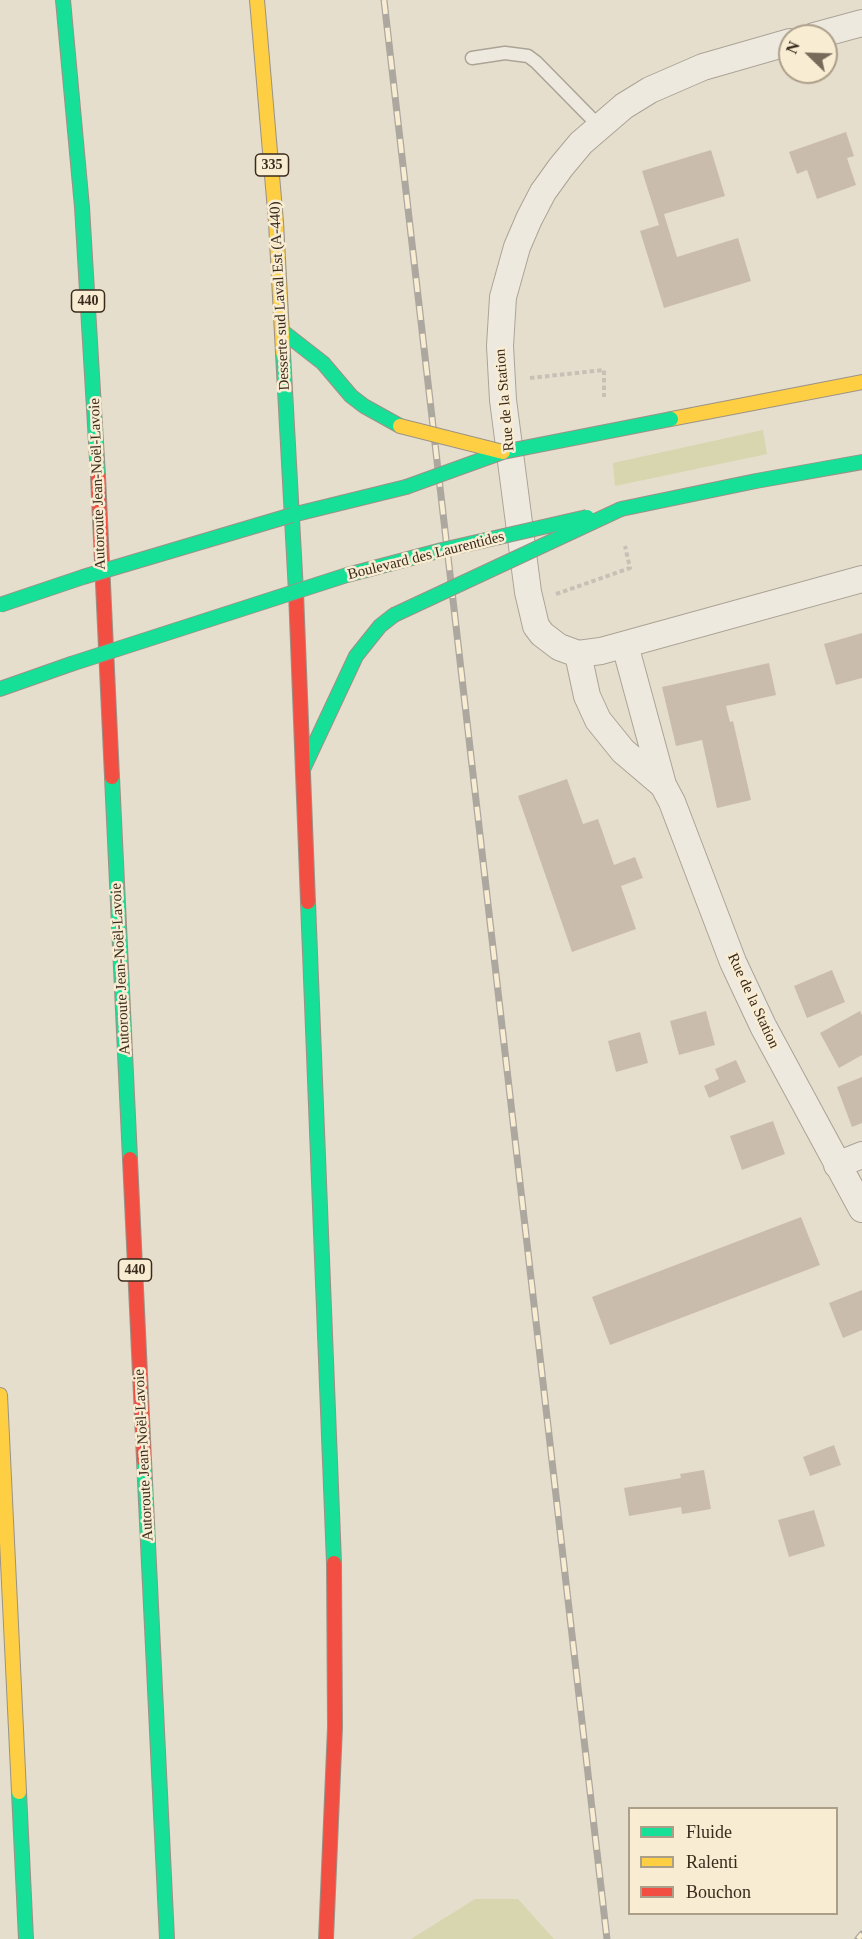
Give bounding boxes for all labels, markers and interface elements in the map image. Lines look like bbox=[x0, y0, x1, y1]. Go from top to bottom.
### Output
north arrow bbox=[778, 24, 838, 84]
text: N bbox=[783, 39, 803, 56]
road number: 335 bbox=[256, 154, 288, 176]
street label: Desserte sud Laval Est (A-440) bbox=[266, 201, 294, 391]
road number: 440 bbox=[72, 290, 104, 312]
street label: Rue de la Station bbox=[492, 348, 518, 452]
street label: Autoroute Jean-Noël-Lavoie bbox=[86, 398, 110, 570]
street label: Boulevard des Laurentides bbox=[346, 528, 506, 584]
street label: Autoroute Jean-Noël-Lavoie bbox=[108, 883, 134, 1055]
street label: Rue de la Station bbox=[723, 951, 783, 1051]
road number: 440 bbox=[118, 1259, 152, 1281]
street label: Autoroute Jean-Noël-Lavoie bbox=[131, 1369, 157, 1541]
legend bbox=[628, 1807, 838, 1915]
text: Fluide bbox=[686, 1822, 732, 1842]
text: Ralenti bbox=[686, 1852, 738, 1872]
text: Bouchon bbox=[686, 1882, 751, 1902]

